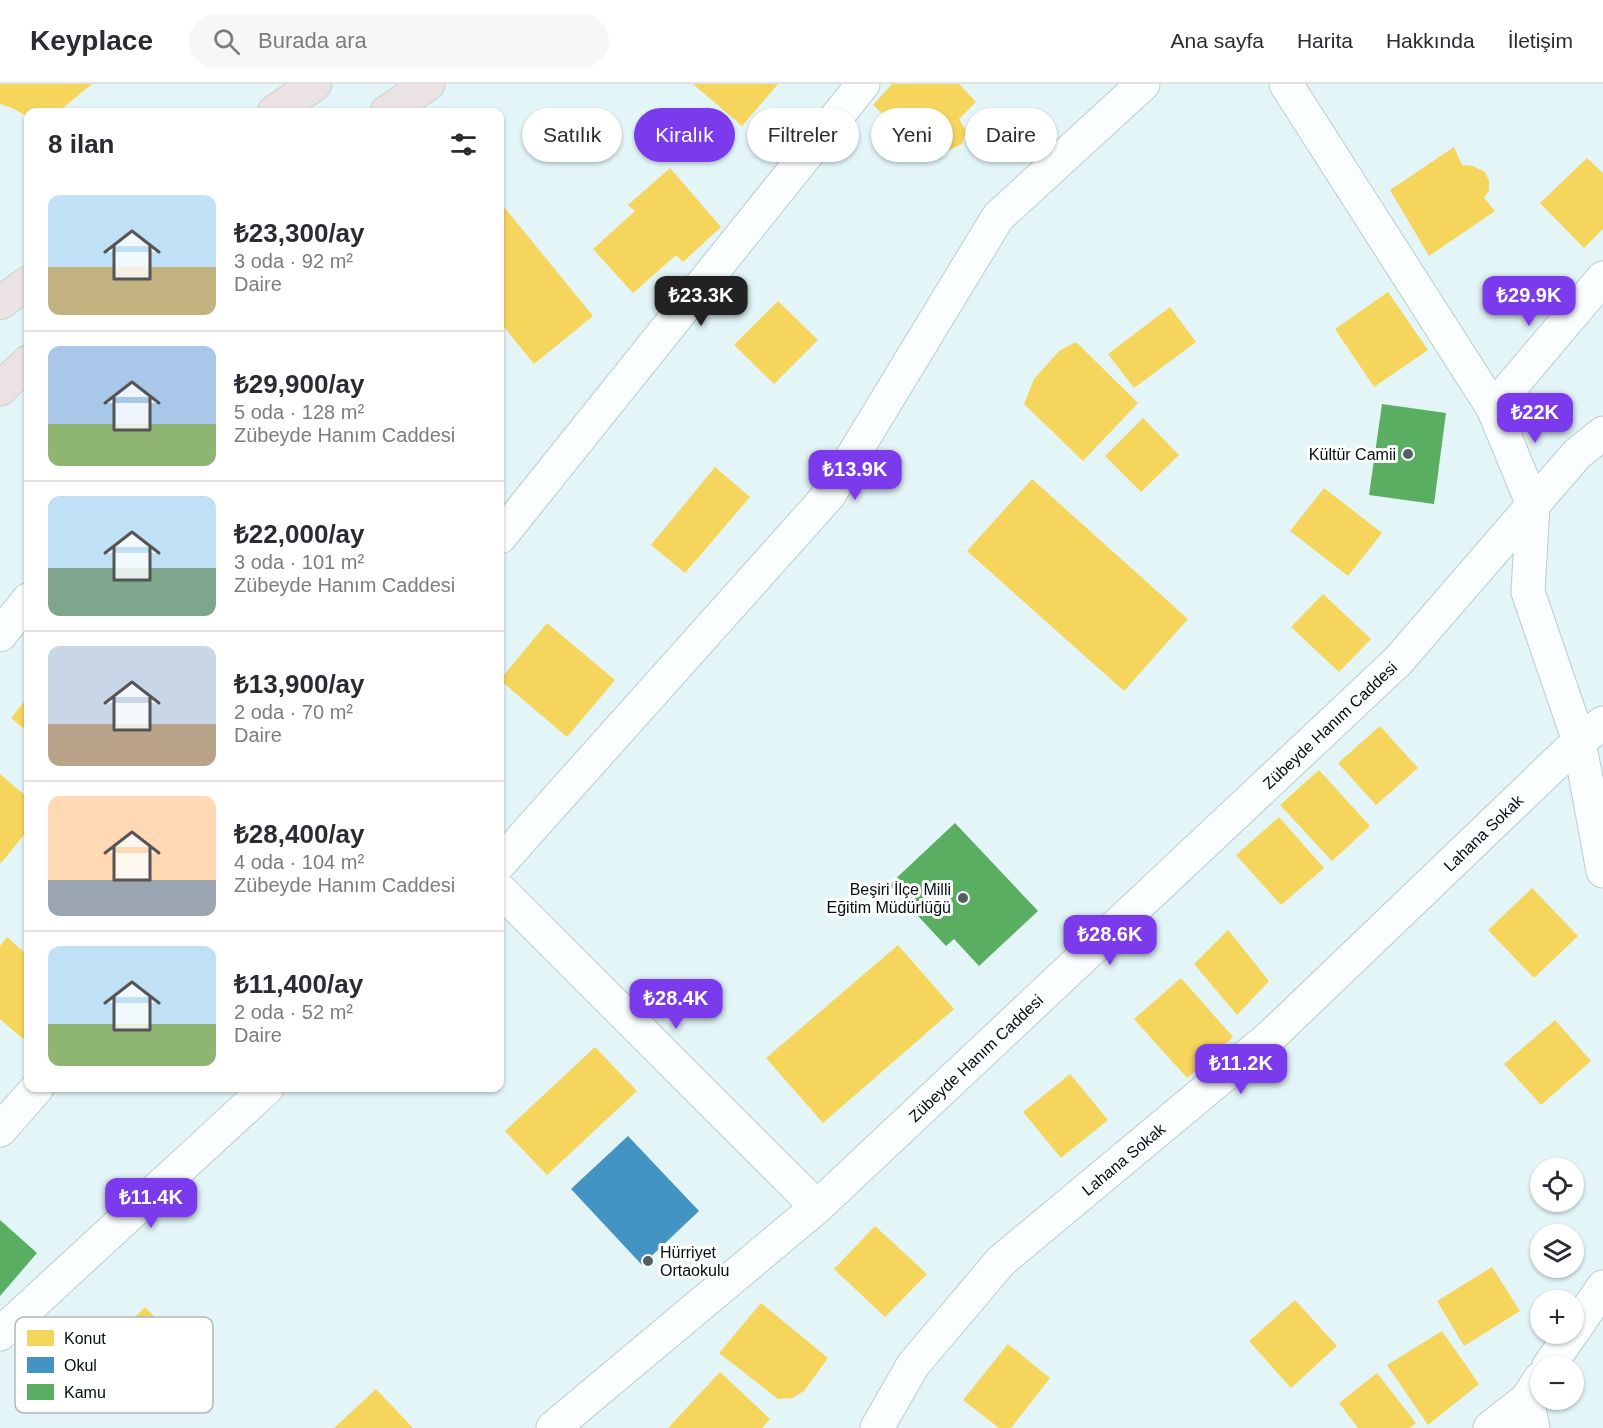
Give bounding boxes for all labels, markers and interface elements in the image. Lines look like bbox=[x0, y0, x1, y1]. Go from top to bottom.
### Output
search box bbox=[189, 14, 609, 68]
text: Keyplace bbox=[30, 25, 153, 56]
icon: search bbox=[210, 25, 243, 58]
text: Burada ara bbox=[258, 28, 367, 53]
text: Ana sayfa bbox=[1171, 29, 1264, 52]
text: Harita bbox=[1297, 29, 1353, 52]
text: Hakkında bbox=[1386, 29, 1475, 52]
text: İletişim bbox=[1508, 29, 1573, 52]
chip: Satılık bbox=[522, 108, 622, 162]
chip: Kiralık bbox=[634, 108, 735, 162]
chip: Filtreler bbox=[747, 108, 859, 162]
chip: Yeni bbox=[871, 108, 953, 162]
chip: Daire bbox=[965, 108, 1057, 162]
icon: filters bbox=[447, 128, 480, 161]
text: 8 ilan bbox=[48, 129, 114, 159]
text: ₺23,300/ay bbox=[234, 218, 365, 248]
icon: home bbox=[96, 219, 168, 291]
text: 3 oda · 92 m² bbox=[234, 250, 353, 272]
text: Daire bbox=[234, 273, 282, 295]
pin: ₺23.3K bbox=[652, 276, 750, 327]
pin: ₺29.9K bbox=[1480, 276, 1578, 327]
text: ₺23.3K bbox=[669, 284, 733, 306]
text: ₺29.9K bbox=[1497, 284, 1561, 306]
text: ₺29,900/ay bbox=[234, 369, 365, 399]
icon: home bbox=[96, 370, 168, 442]
pin: ₺22K bbox=[1499, 393, 1571, 444]
text: 5 oda · 128 m² bbox=[234, 401, 364, 423]
text: ₺22K bbox=[1511, 401, 1559, 423]
text: Zübeyde Hanım Caddesi bbox=[234, 424, 455, 446]
place label: Kültür Camii bbox=[1309, 446, 1396, 463]
marker: Kültür Camii bbox=[1401, 447, 1415, 461]
pin: ₺13.9K bbox=[806, 450, 904, 501]
text: ₺13.9K bbox=[823, 458, 887, 480]
text: ₺22,000/ay bbox=[234, 519, 365, 549]
icon: home bbox=[96, 520, 168, 592]
text: 3 oda · 101 m² bbox=[234, 551, 364, 573]
text: Zübeyde Hanım Caddesi bbox=[234, 574, 455, 596]
street label: Zübeyde Hanım Caddesi bbox=[1259, 658, 1400, 792]
text: ₺13,900/ay bbox=[234, 669, 365, 699]
icon: home bbox=[96, 670, 168, 742]
text: 2 oda · 70 m² bbox=[234, 701, 353, 723]
text: Daire bbox=[234, 724, 282, 746]
street label: Lahana Sokak bbox=[1440, 791, 1527, 874]
text: ₺28,400/ay bbox=[234, 819, 365, 849]
icon: home bbox=[96, 820, 168, 892]
text: 4 oda · 104 m² bbox=[234, 851, 364, 873]
text: Zübeyde Hanım Caddesi bbox=[234, 874, 455, 896]
place label: Beşiri İlçe Milli Eğitim Müdürlüğü bbox=[827, 880, 951, 916]
marker: Beşiri İlçe Milli Eğitim Müdürlüğü bbox=[956, 891, 970, 905]
pin: ₺28.6K bbox=[1061, 915, 1159, 966]
text: ₺28.6K bbox=[1078, 923, 1142, 945]
text: ₺11,400/ay bbox=[234, 969, 363, 999]
icon: home bbox=[96, 970, 168, 1042]
pin: ₺28.4K bbox=[627, 979, 725, 1030]
text: ₺28.4K bbox=[644, 987, 708, 1009]
street label: Zübeyde Hanım Caddesi bbox=[905, 991, 1046, 1125]
text: 2 oda · 52 m² bbox=[234, 1001, 353, 1023]
text: Daire bbox=[234, 1024, 282, 1046]
pin: ₺11.2K bbox=[1192, 1044, 1290, 1095]
text: ₺11.2K bbox=[1209, 1052, 1273, 1074]
street label: Lahana Sokak bbox=[1079, 1119, 1169, 1198]
map controls bbox=[1530, 1158, 1584, 1410]
button: locate bbox=[1530, 1158, 1584, 1212]
pin: ₺11.4K bbox=[102, 1178, 200, 1229]
text: ₺11.4K bbox=[119, 1186, 183, 1208]
button: layers bbox=[1530, 1224, 1584, 1278]
place label: Hürriyet Ortaokulu bbox=[660, 1244, 729, 1279]
marker: Hürriyet Ortaokulu bbox=[641, 1254, 655, 1268]
button: + bbox=[1530, 1290, 1584, 1344]
legend bbox=[15, 1317, 213, 1413]
text: Konut bbox=[64, 1330, 106, 1347]
button: − bbox=[1530, 1356, 1584, 1410]
text: Okul bbox=[64, 1357, 97, 1374]
text: Kamu bbox=[64, 1384, 106, 1401]

